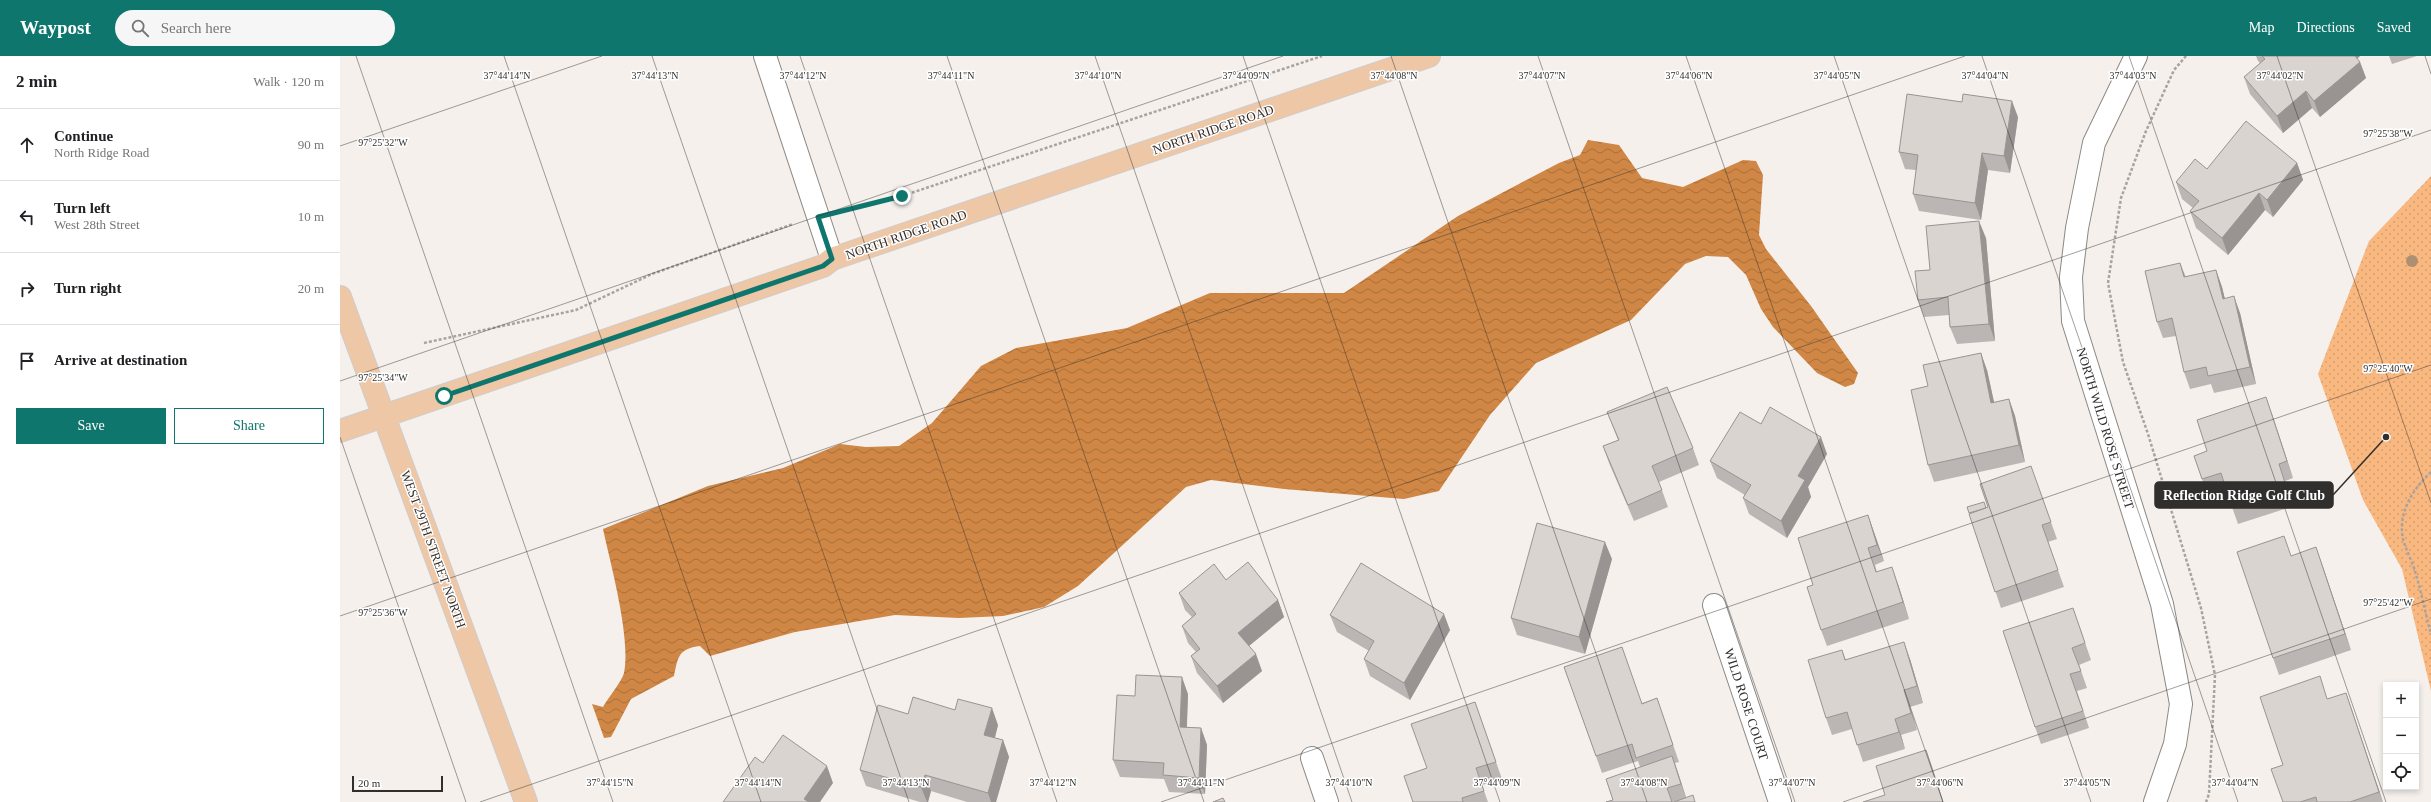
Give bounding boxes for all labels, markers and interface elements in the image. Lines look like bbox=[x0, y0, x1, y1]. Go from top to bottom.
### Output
search box bbox=[115, 10, 395, 46]
text: Waypost bbox=[20, 17, 91, 38]
icon: search bbox=[129, 17, 151, 39]
text: Search here bbox=[161, 20, 231, 36]
text: Map bbox=[2249, 20, 2274, 35]
text: Directions bbox=[2296, 20, 2355, 35]
text: Saved bbox=[2377, 20, 2411, 35]
text: 37°44'14"N bbox=[483, 70, 531, 81]
text: 37°44'13"N bbox=[631, 70, 679, 81]
text: 37°44'12"N bbox=[779, 70, 827, 81]
text: 37°44'11"N bbox=[928, 70, 974, 81]
text: 37°44'10"N bbox=[1074, 70, 1122, 81]
text: 37°44'09"N bbox=[1222, 70, 1270, 81]
text: 37°44'08"N bbox=[1370, 70, 1418, 81]
text: 37°44'07"N bbox=[1518, 70, 1566, 81]
text: 37°44'06"N bbox=[1665, 70, 1713, 81]
text: 37°44'05"N bbox=[1813, 70, 1861, 81]
text: 37°44'04"N bbox=[1961, 70, 2009, 81]
text: 37°44'03"N bbox=[2109, 70, 2157, 81]
text: 37°44'02"N bbox=[2256, 70, 2304, 81]
text: 2 min bbox=[16, 72, 57, 91]
text: Walk · 120 m bbox=[253, 74, 324, 89]
street label: NORTH RIDGE ROAD bbox=[1151, 102, 1276, 157]
text: Continue bbox=[54, 128, 113, 144]
text: 97°25'38"W bbox=[2363, 128, 2413, 139]
icon: ahead bbox=[16, 134, 38, 156]
text: 90 m bbox=[298, 137, 324, 152]
text: 97°25'32"W bbox=[358, 137, 408, 148]
text: North Ridge Road bbox=[54, 145, 149, 160]
route end bbox=[893, 187, 911, 205]
text: Turn left bbox=[54, 200, 111, 216]
icon: left bbox=[16, 206, 38, 228]
street label: NORTH RIDGE ROAD bbox=[844, 207, 969, 262]
text: 10 m bbox=[298, 209, 324, 224]
text: West 28th Street bbox=[54, 217, 140, 232]
icon: right bbox=[16, 278, 38, 300]
text: Turn right bbox=[54, 280, 121, 296]
text: 20 m bbox=[298, 281, 324, 296]
street label: NORTH WILD ROSE STREET bbox=[2074, 345, 2137, 511]
icon: arrive bbox=[16, 350, 38, 372]
text: Arrive at destination bbox=[54, 352, 187, 368]
text: 97°25'40"W bbox=[2363, 363, 2413, 374]
text: 97°25'34"W bbox=[358, 372, 408, 383]
route start bbox=[435, 387, 453, 405]
button: Save bbox=[16, 408, 166, 444]
button: Share bbox=[174, 408, 324, 444]
street label: WEST 29TH STREET NORTH bbox=[398, 468, 469, 630]
callout: Reflection Ridge Golf Club bbox=[2155, 482, 2333, 508]
text: Reflection Ridge Golf Club bbox=[2163, 488, 2325, 503]
text: 97°25'42"W bbox=[2363, 597, 2413, 608]
text: 97°25'36"W bbox=[358, 607, 408, 618]
street label: WILD ROSE COURT bbox=[1721, 646, 1772, 762]
map controls bbox=[2383, 682, 2419, 790]
button: + bbox=[2383, 682, 2419, 718]
button: − bbox=[2383, 718, 2419, 754]
button: locate bbox=[2383, 754, 2419, 790]
scale bar bbox=[352, 774, 443, 793]
text: 20 m bbox=[358, 777, 380, 789]
text: 37°44'15"N bbox=[586, 777, 634, 788]
text: 37°44'14"N bbox=[734, 777, 782, 788]
text: 37°44'13"N bbox=[882, 777, 930, 788]
text: 37°44'12"N bbox=[1029, 777, 1077, 788]
text: 37°44'11"N bbox=[1178, 777, 1224, 788]
text: 37°44'10"N bbox=[1325, 777, 1373, 788]
text: 37°44'09"N bbox=[1473, 777, 1521, 788]
text: 37°44'08"N bbox=[1620, 777, 1668, 788]
text: 37°44'07"N bbox=[1768, 777, 1816, 788]
text: 37°44'06"N bbox=[1916, 777, 1964, 788]
text: 37°44'05"N bbox=[2063, 777, 2111, 788]
text: 37°44'04"N bbox=[2211, 777, 2259, 788]

